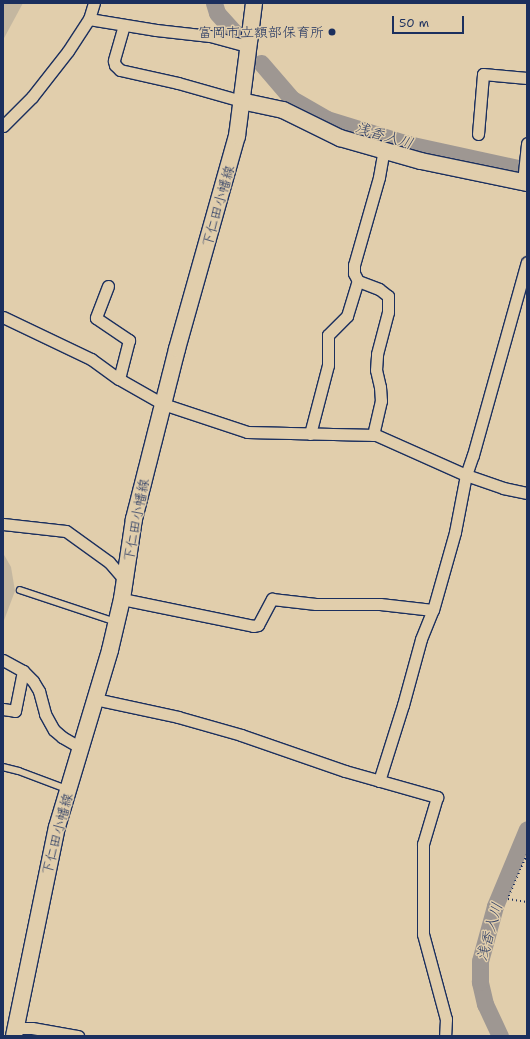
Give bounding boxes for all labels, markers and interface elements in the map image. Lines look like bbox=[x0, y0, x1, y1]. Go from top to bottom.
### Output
scale bar bbox=[394, 8, 466, 34]
text: 50 m bbox=[399, 15, 429, 31]
place label: 富岡市立額部保育所 bbox=[198, 24, 324, 40]
marker: 富岡市立額部保育所 bbox=[327, 27, 337, 37]
water label: 浅香入川 bbox=[353, 119, 415, 153]
street label: 下仁田小幡線 bbox=[198, 163, 238, 249]
street label: 下仁田小幡線 bbox=[120, 477, 152, 563]
street label: 下仁田小幡線 bbox=[38, 791, 76, 877]
water label: 浅香入川 bbox=[473, 901, 507, 963]

